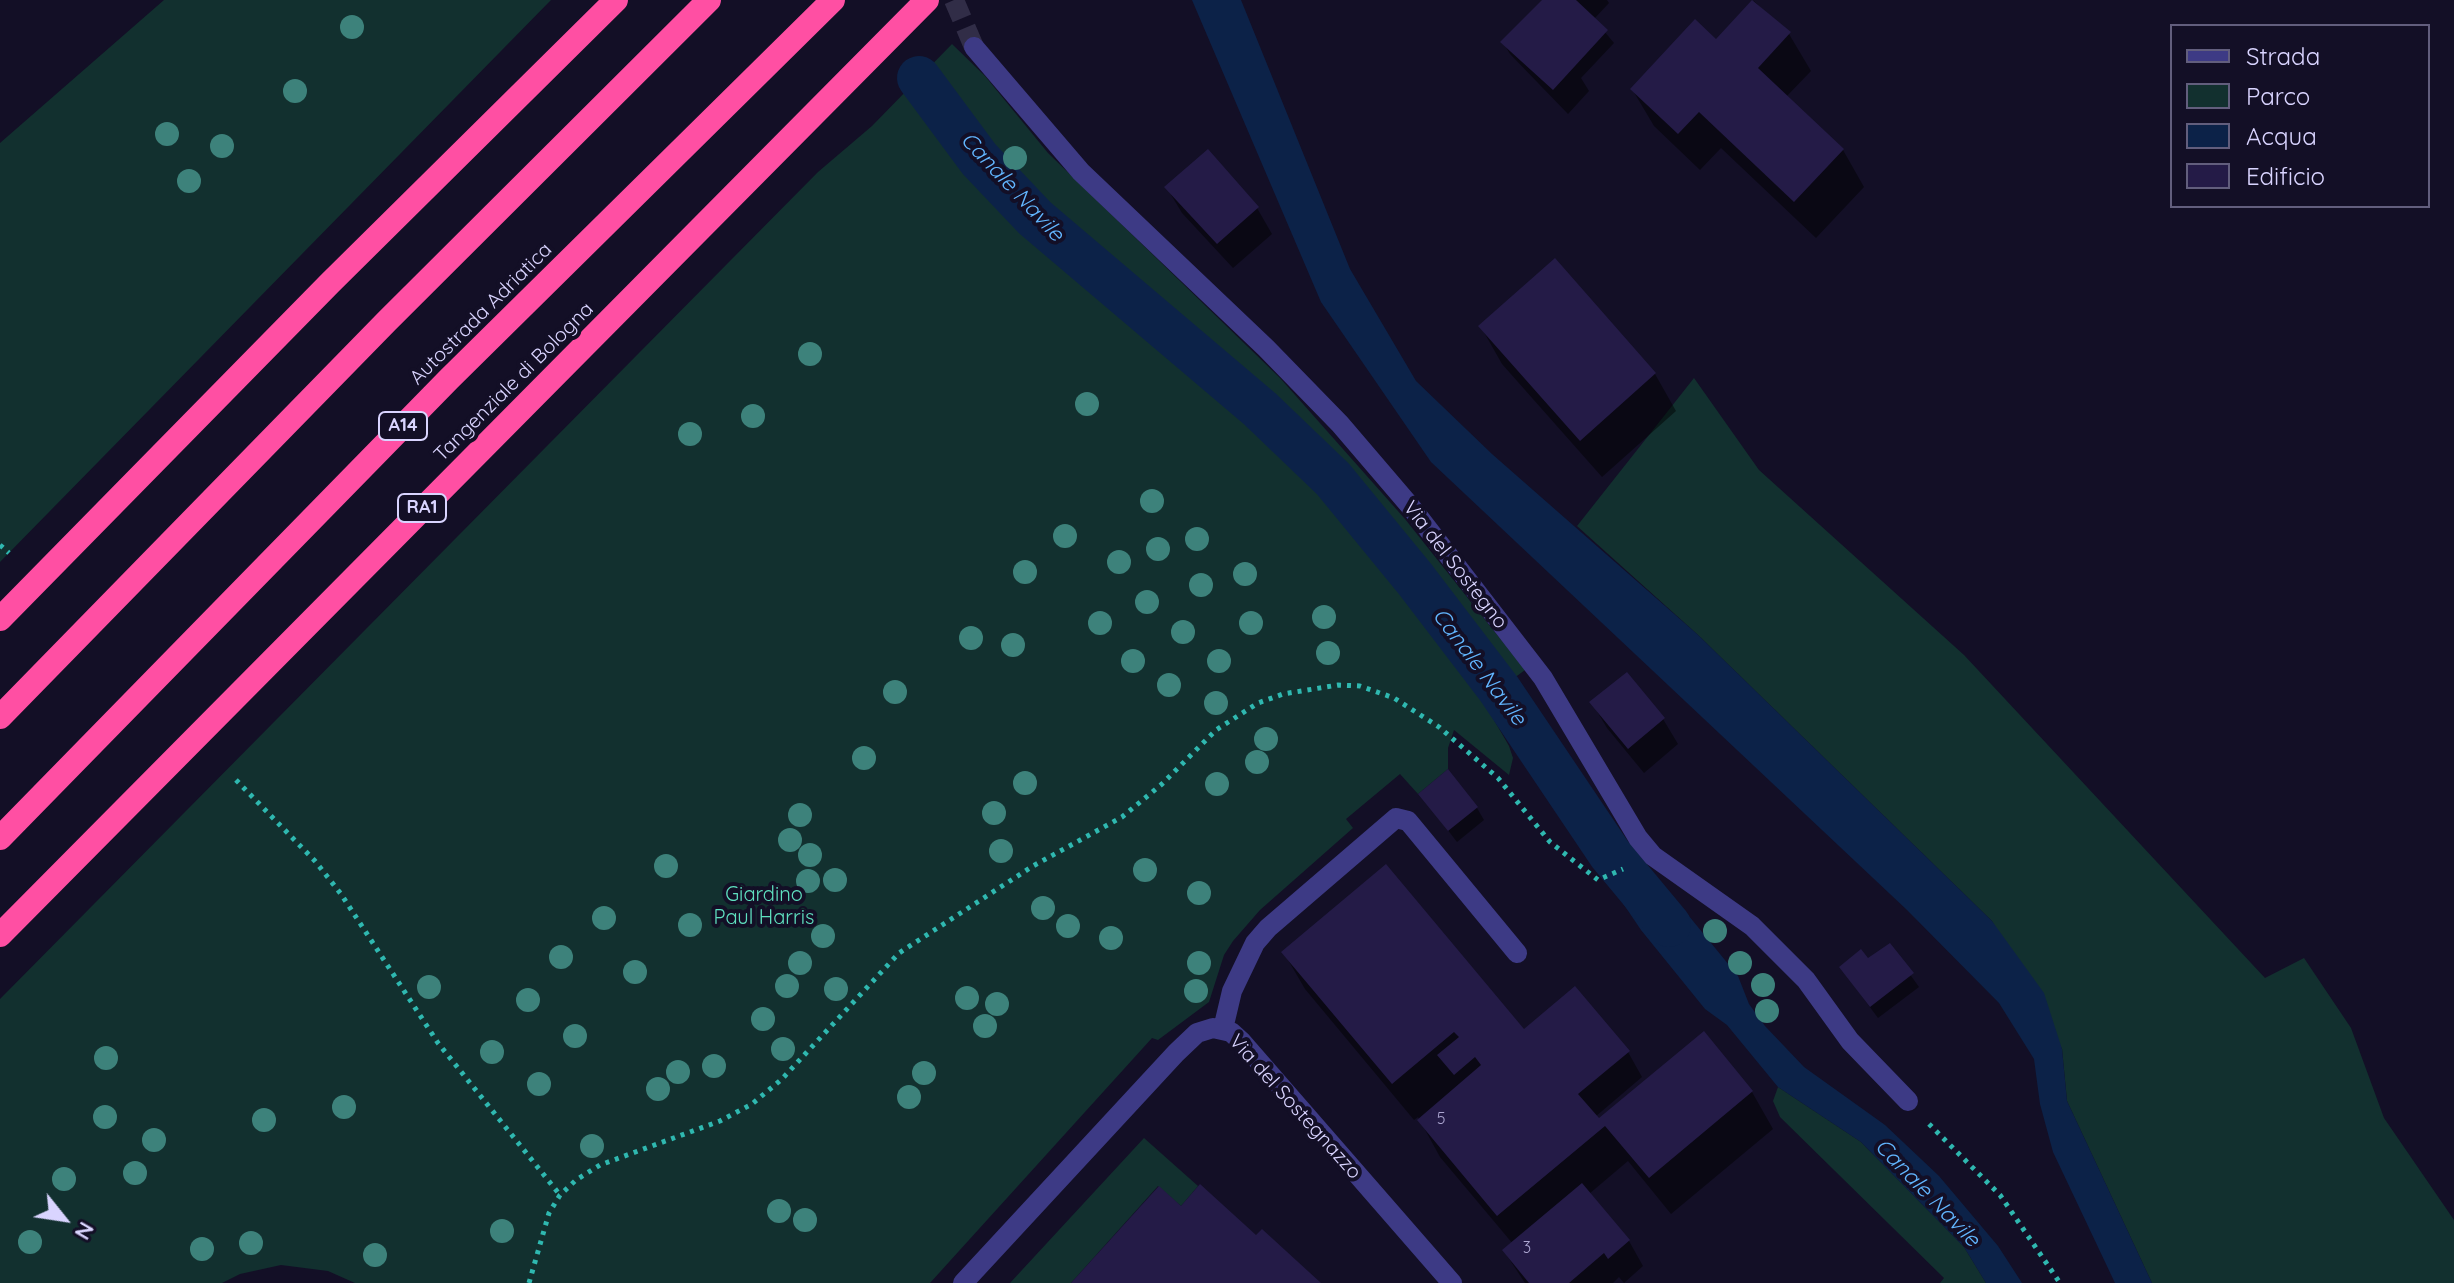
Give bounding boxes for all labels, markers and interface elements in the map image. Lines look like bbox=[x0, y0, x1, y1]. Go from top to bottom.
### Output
legend bbox=[2170, 24, 2430, 208]
text: Strada bbox=[2246, 41, 2320, 71]
text: Parco bbox=[2246, 81, 2310, 111]
text: Acqua bbox=[2246, 121, 2317, 151]
water label: Canale Navile bbox=[955, 127, 1069, 247]
text: Edificio bbox=[2246, 161, 2325, 191]
street label: Autostrada Adriatica bbox=[405, 238, 557, 390]
street label: Tangenziale di Bologna bbox=[429, 297, 599, 467]
road number: A14 bbox=[379, 412, 427, 440]
road number: RA1 bbox=[398, 494, 446, 522]
street label: Via del Sostegno bbox=[1398, 496, 1512, 634]
water label: Canale Navile bbox=[1426, 603, 1532, 731]
park label: Giardino Paul Harris bbox=[714, 883, 814, 930]
street label: Via del Sostegnazzo bbox=[1224, 1030, 1366, 1184]
house number: 5 bbox=[1437, 1109, 1445, 1129]
water label: Canale Navile bbox=[1869, 1134, 1985, 1252]
north arrow bbox=[24, 1179, 104, 1259]
text: N bbox=[69, 1217, 101, 1245]
house number: 3 bbox=[1523, 1238, 1531, 1258]

